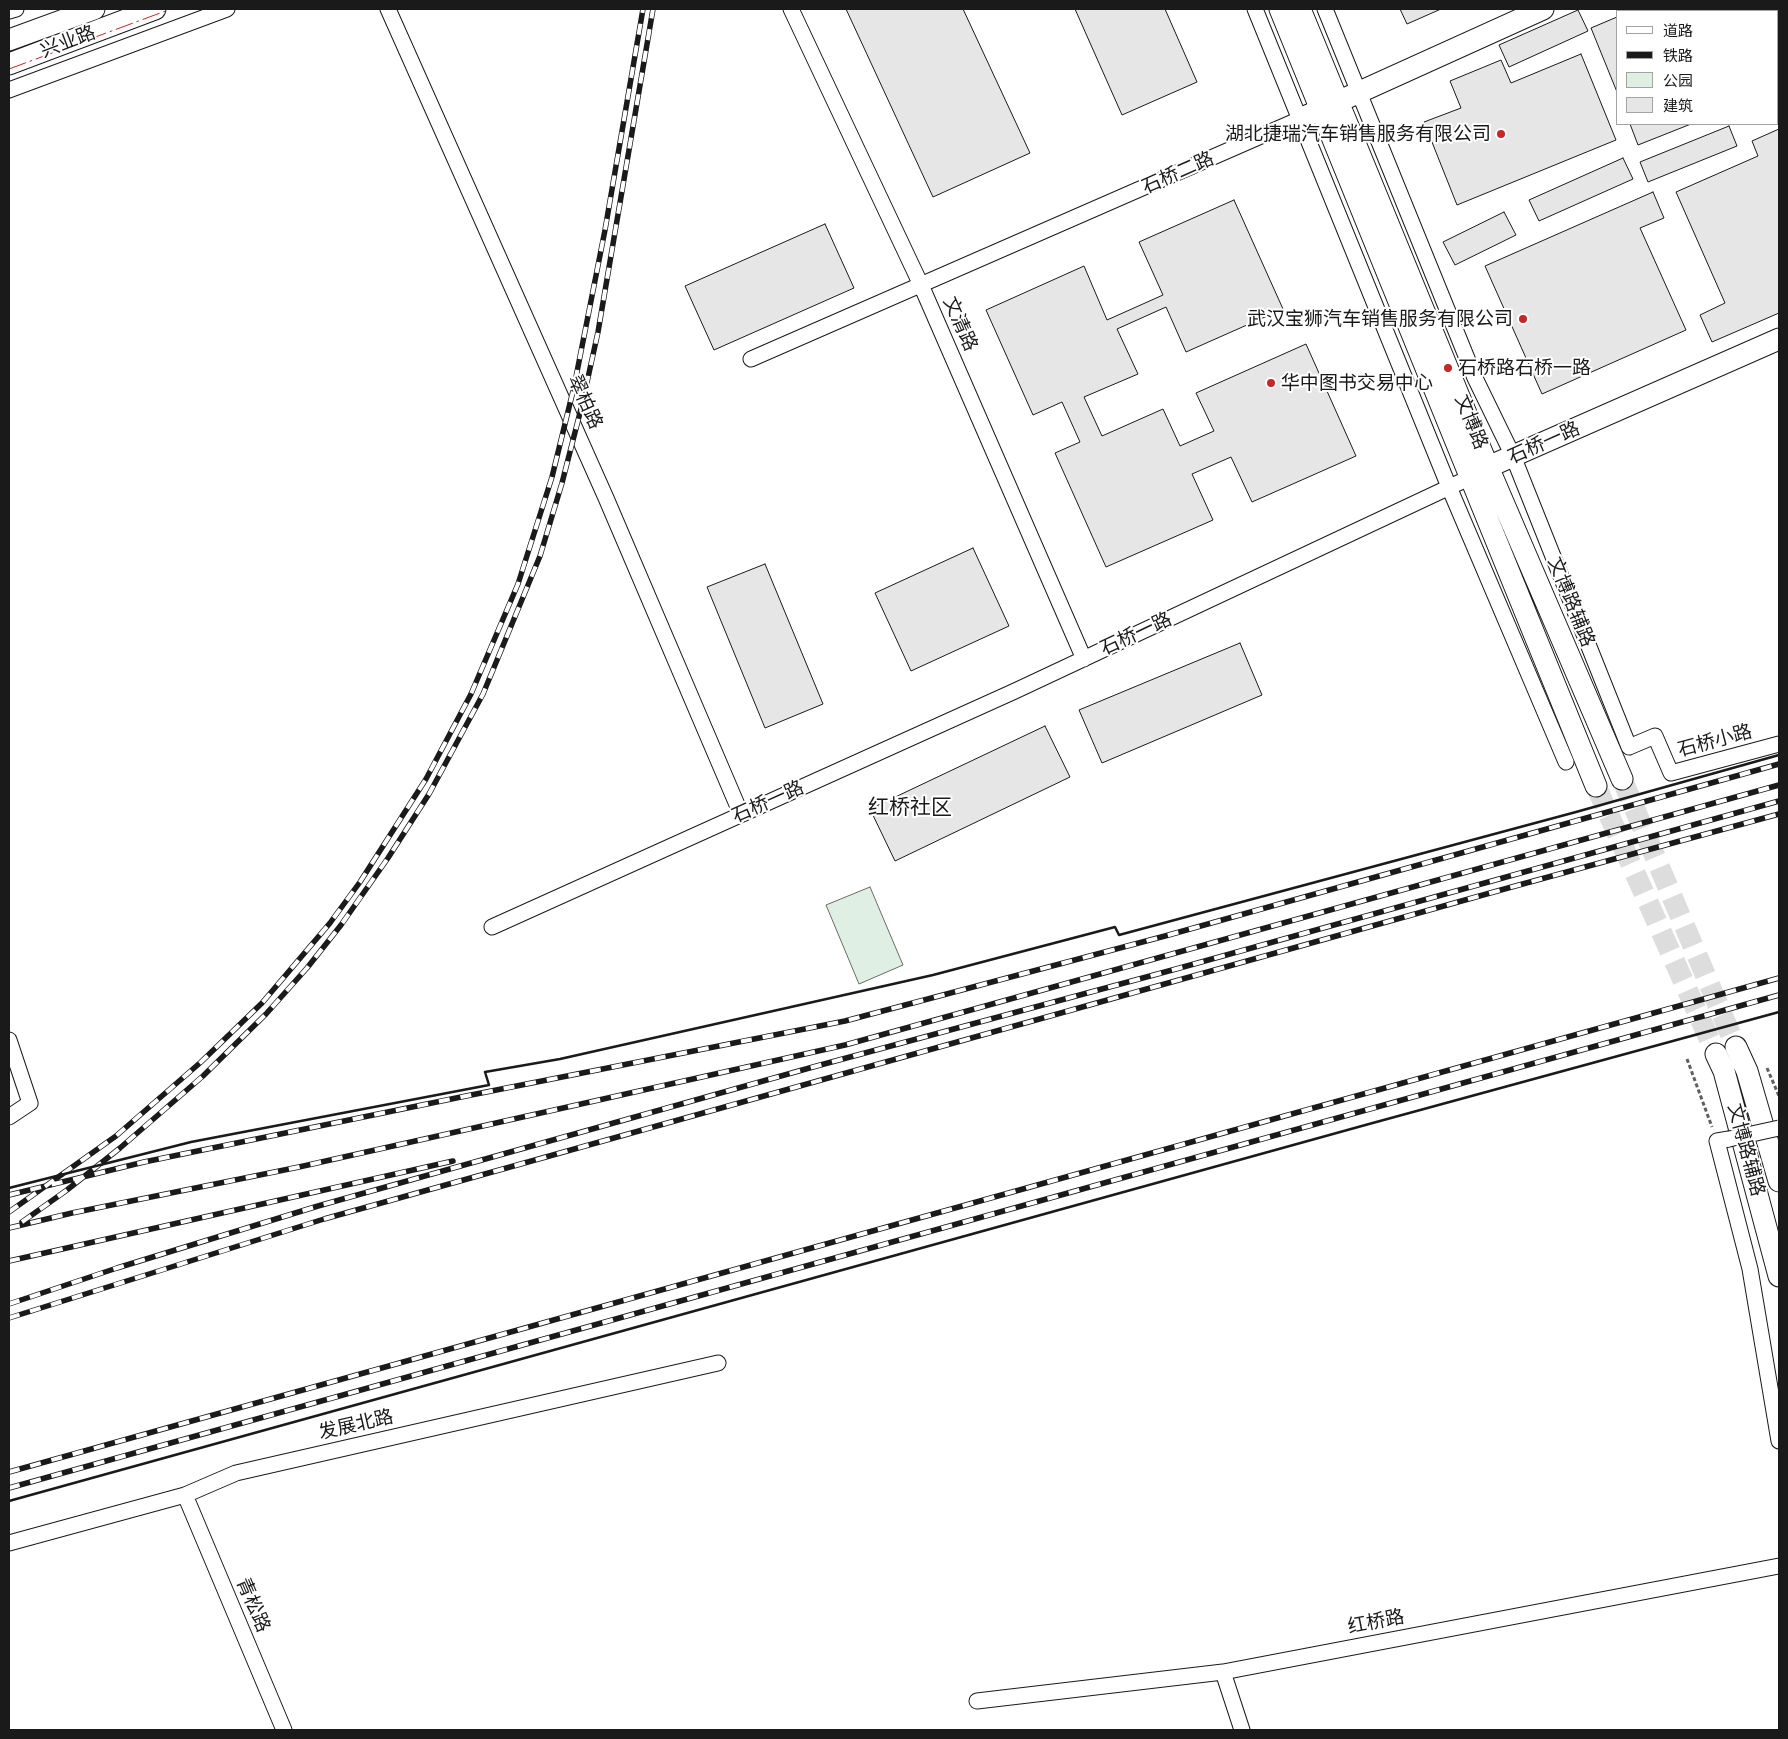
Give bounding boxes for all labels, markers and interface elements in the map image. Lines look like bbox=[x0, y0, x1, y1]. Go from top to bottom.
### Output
legend bbox=[1616, 10, 1778, 125]
street label: 兴业路 bbox=[37, 21, 99, 63]
text: 道路 bbox=[1663, 21, 1693, 40]
text: 铁路 bbox=[1663, 46, 1693, 65]
text: 公园 bbox=[1663, 71, 1693, 90]
text: 建筑 bbox=[1663, 96, 1693, 115]
place label: 湖北捷瑞汽车销售服务有限公司 bbox=[1225, 123, 1491, 145]
marker: 湖北捷瑞汽车销售服务有限公司 bbox=[1495, 128, 1507, 140]
street label: 石桥二路 bbox=[1139, 147, 1217, 199]
street label: 文清路 bbox=[938, 293, 982, 355]
place label: 武汉宝狮汽车销售服务有限公司 bbox=[1247, 308, 1513, 330]
marker: 武汉宝狮汽车销售服务有限公司 bbox=[1517, 313, 1529, 325]
place label: 石桥路石桥一路 bbox=[1458, 357, 1591, 379]
marker: 石桥路石桥一路 bbox=[1442, 362, 1454, 374]
street label: 翠柏路 bbox=[563, 371, 607, 433]
place label: 华中图书交易中心 bbox=[1281, 372, 1433, 394]
marker: 华中图书交易中心 bbox=[1265, 377, 1277, 389]
street label: 文博路 bbox=[1450, 391, 1492, 453]
street label: 石桥一路 bbox=[1505, 417, 1583, 469]
street label: 文博路辅路 bbox=[1543, 554, 1599, 650]
street label: 石桥一路 bbox=[1097, 608, 1175, 660]
street label: 石桥小路 bbox=[1675, 720, 1755, 762]
street label: 石桥一路 bbox=[729, 776, 807, 828]
district label: 红桥社区 bbox=[868, 795, 952, 821]
street label: 文博路辅路 bbox=[1723, 1101, 1769, 1199]
street label: 发展北路 bbox=[316, 1405, 396, 1445]
street label: 青松路 bbox=[231, 1574, 275, 1636]
street label: 红桥路 bbox=[1346, 1605, 1406, 1639]

